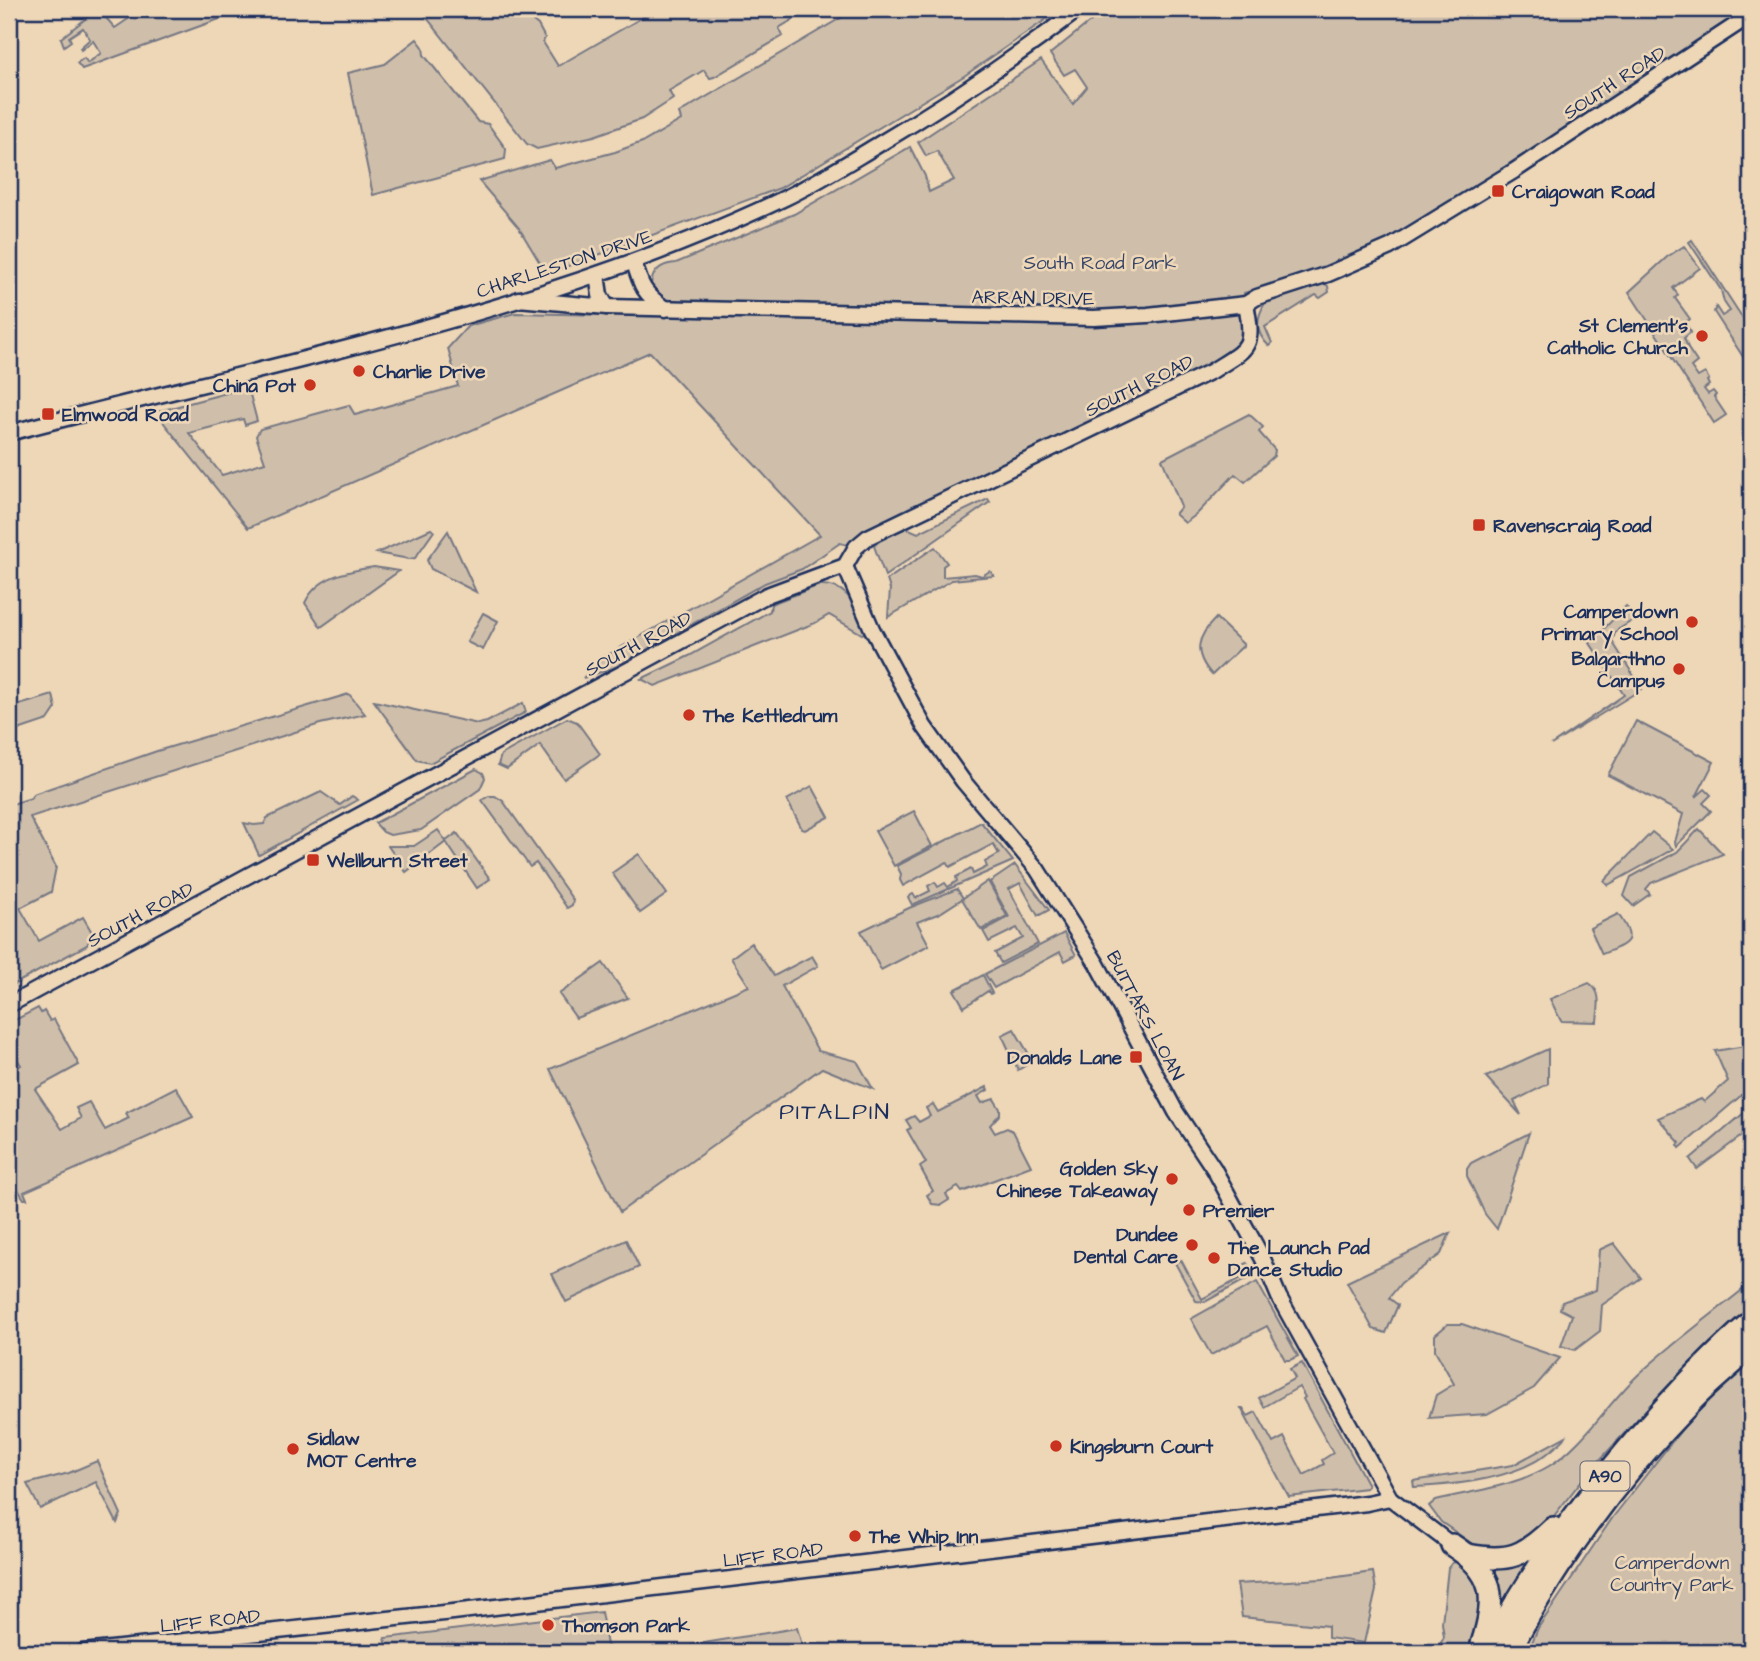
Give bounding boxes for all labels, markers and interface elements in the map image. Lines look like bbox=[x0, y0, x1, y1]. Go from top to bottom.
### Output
street label: SOUTH ROAD bbox=[1558, 40, 1671, 127]
place label: Craigowan Road bbox=[1512, 179, 1655, 207]
marker: Craigowan Road bbox=[1490, 183, 1506, 199]
street label: CHARLESTON DRIVE bbox=[473, 223, 656, 306]
park label: South Road Park bbox=[1024, 250, 1177, 277]
street label: ARRAN DRIVE bbox=[971, 284, 1095, 313]
place label: St Clement’s Catholic Church bbox=[1547, 313, 1689, 362]
marker: St Clement’s Catholic Church bbox=[1694, 328, 1710, 344]
street label: SOUTH ROAD bbox=[1081, 348, 1198, 424]
place label: Charlie Drive bbox=[373, 359, 486, 386]
marker: Charlie Drive bbox=[351, 363, 367, 379]
place label: China Pot bbox=[213, 373, 296, 400]
marker: China Pot bbox=[302, 377, 318, 393]
place label: Elmwood Road bbox=[62, 402, 189, 429]
marker: Elmwood Road bbox=[40, 406, 56, 422]
place label: Ravenscraig Road bbox=[1493, 513, 1652, 541]
marker: Ravenscraig Road bbox=[1471, 517, 1487, 533]
place label: Camperdown Primary School bbox=[1542, 599, 1678, 649]
street label: SOUTH ROAD bbox=[581, 605, 697, 684]
marker: Camperdown Primary School bbox=[1684, 614, 1700, 630]
place label: Balgarthno Campus bbox=[1572, 646, 1665, 695]
marker: Balgarthno Campus bbox=[1671, 661, 1687, 677]
place label: The Kettledrum bbox=[702, 703, 838, 730]
marker: The Kettledrum bbox=[681, 707, 697, 723]
place label: Wellburn Street bbox=[326, 848, 468, 875]
marker: Wellburn Street bbox=[305, 852, 321, 868]
street label: SOUTH ROAD bbox=[83, 876, 199, 955]
street label: BUTTARS LOAN bbox=[1099, 946, 1190, 1085]
place label: Donalds Lane bbox=[1007, 1045, 1123, 1072]
marker: Donalds Lane bbox=[1128, 1049, 1144, 1065]
district label: PITALPIN bbox=[779, 1096, 891, 1128]
place label: Golden Sky Chinese Takeaway bbox=[996, 1156, 1159, 1206]
marker: Golden Sky Chinese Takeaway bbox=[1164, 1171, 1180, 1187]
place label: Premier bbox=[1203, 1198, 1275, 1225]
marker: Premier bbox=[1181, 1202, 1197, 1218]
place label: Dundee Dental Care bbox=[1074, 1222, 1179, 1271]
place label: The Launch Pad Dance Studio bbox=[1227, 1235, 1370, 1284]
marker: Dundee Dental Care bbox=[1184, 1237, 1200, 1253]
marker: The Launch Pad Dance Studio bbox=[1206, 1250, 1222, 1266]
place label: Sidlaw MOT Centre bbox=[306, 1426, 417, 1475]
place label: Kingsburn Court bbox=[1070, 1434, 1213, 1462]
marker: Kingsburn Court bbox=[1048, 1438, 1064, 1454]
marker: Sidlaw MOT Centre bbox=[285, 1441, 301, 1457]
road number: A90 bbox=[1580, 1462, 1630, 1490]
place label: The Whip Inn bbox=[868, 1524, 979, 1551]
marker: The Whip Inn bbox=[847, 1528, 863, 1544]
street label: LIFF ROAD bbox=[722, 1536, 825, 1575]
park label: Camperdown Country Park bbox=[1610, 1550, 1734, 1600]
street label: LIFF ROAD bbox=[159, 1603, 262, 1640]
place label: Thomson Park bbox=[561, 1613, 690, 1640]
marker: Thomson Park bbox=[540, 1617, 556, 1633]

